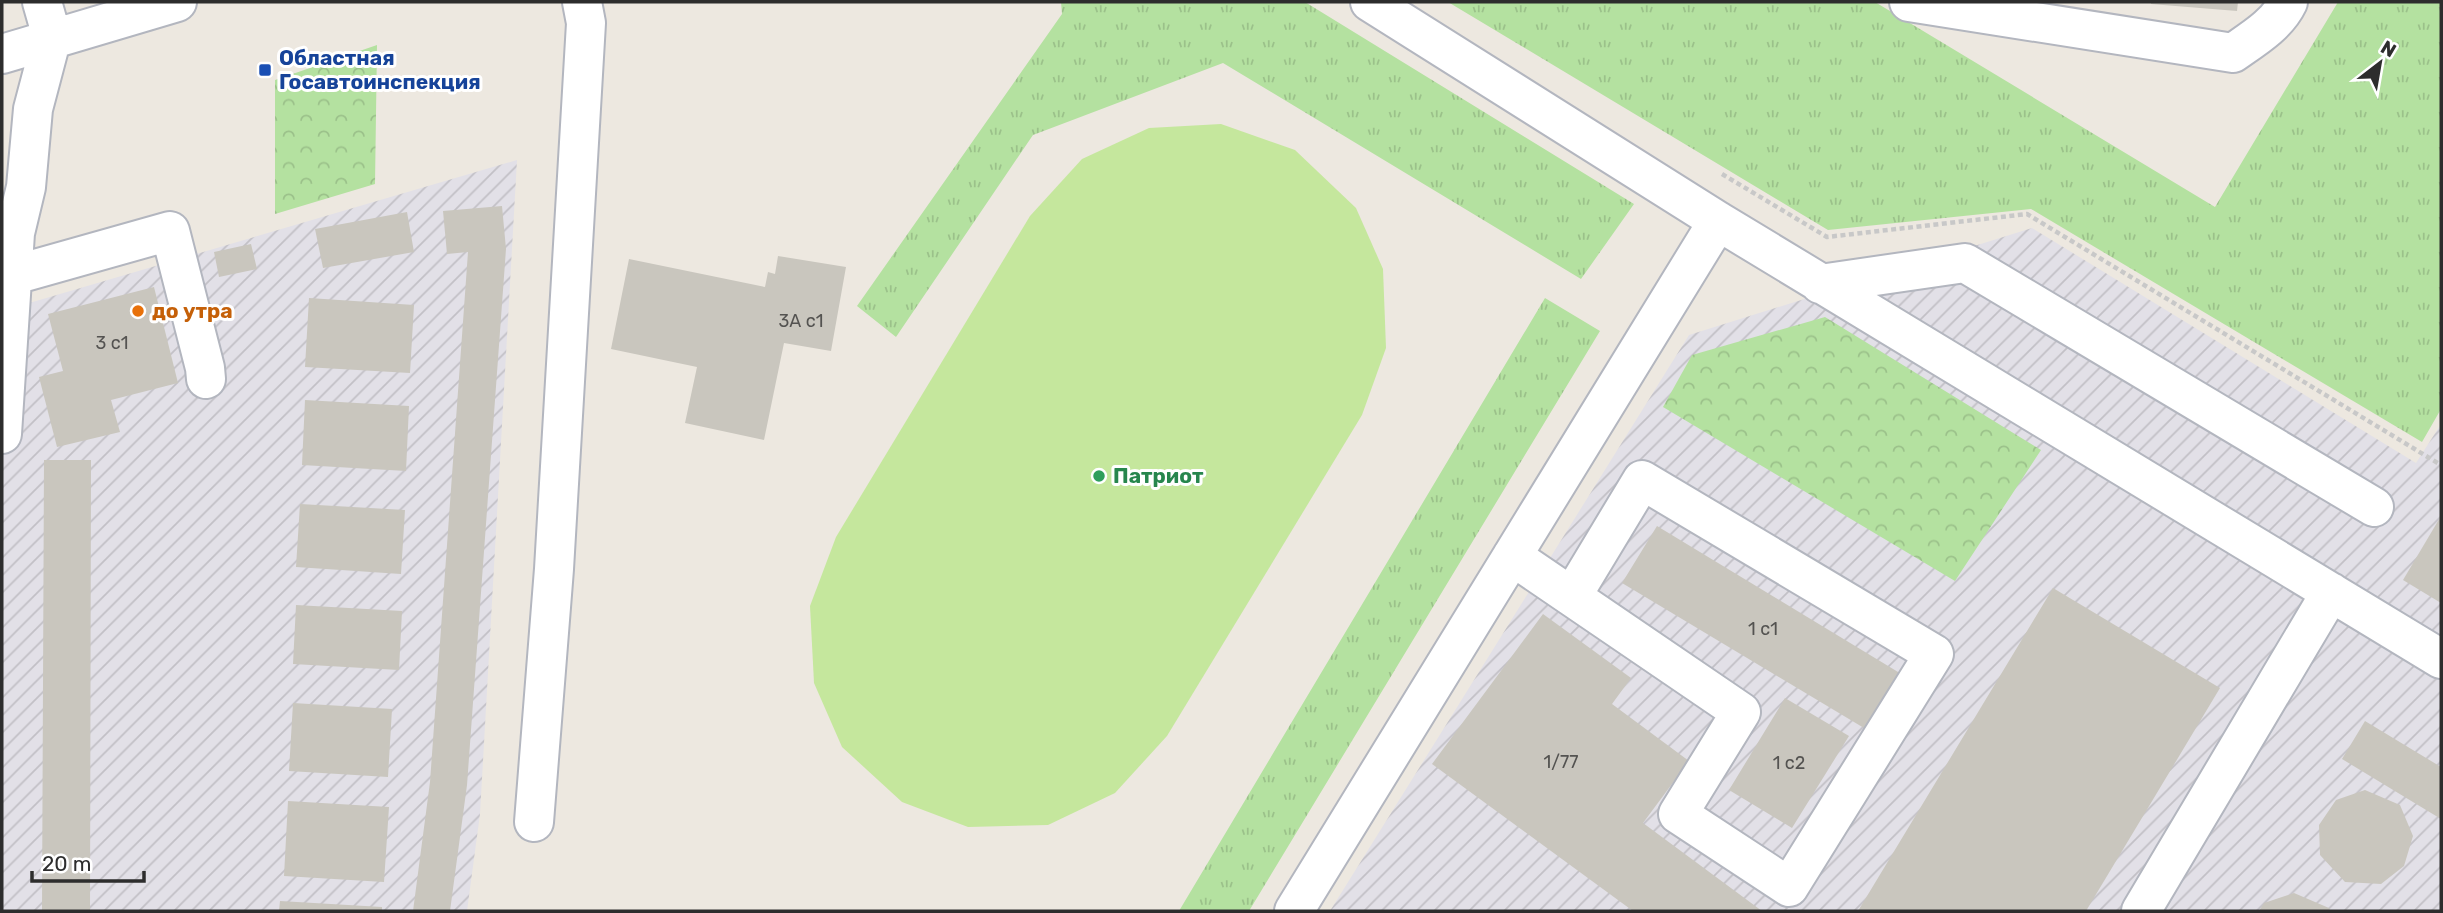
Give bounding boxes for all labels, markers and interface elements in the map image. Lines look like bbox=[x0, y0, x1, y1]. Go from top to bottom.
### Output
north arrow bbox=[2345, 28, 2415, 98]
text: N bbox=[2377, 35, 2400, 62]
place label: Областная Госавтоинспекция bbox=[279, 45, 481, 94]
marker: Областная Госавтоинспекция bbox=[257, 62, 273, 78]
place label: до утра bbox=[152, 298, 233, 323]
marker: до утра bbox=[130, 303, 146, 319]
house number: 3А с1 bbox=[779, 310, 823, 332]
house number: 3 с1 bbox=[96, 332, 128, 354]
place label: Патриот bbox=[1113, 463, 1204, 488]
marker: Патриот bbox=[1091, 468, 1107, 484]
house number: 1 с1 bbox=[1748, 618, 1778, 640]
house number: 1/77 bbox=[1544, 751, 1578, 773]
house number: 1 с2 bbox=[1773, 752, 1805, 774]
scale bar bbox=[32, 839, 144, 883]
text: 20 m bbox=[42, 851, 91, 876]

